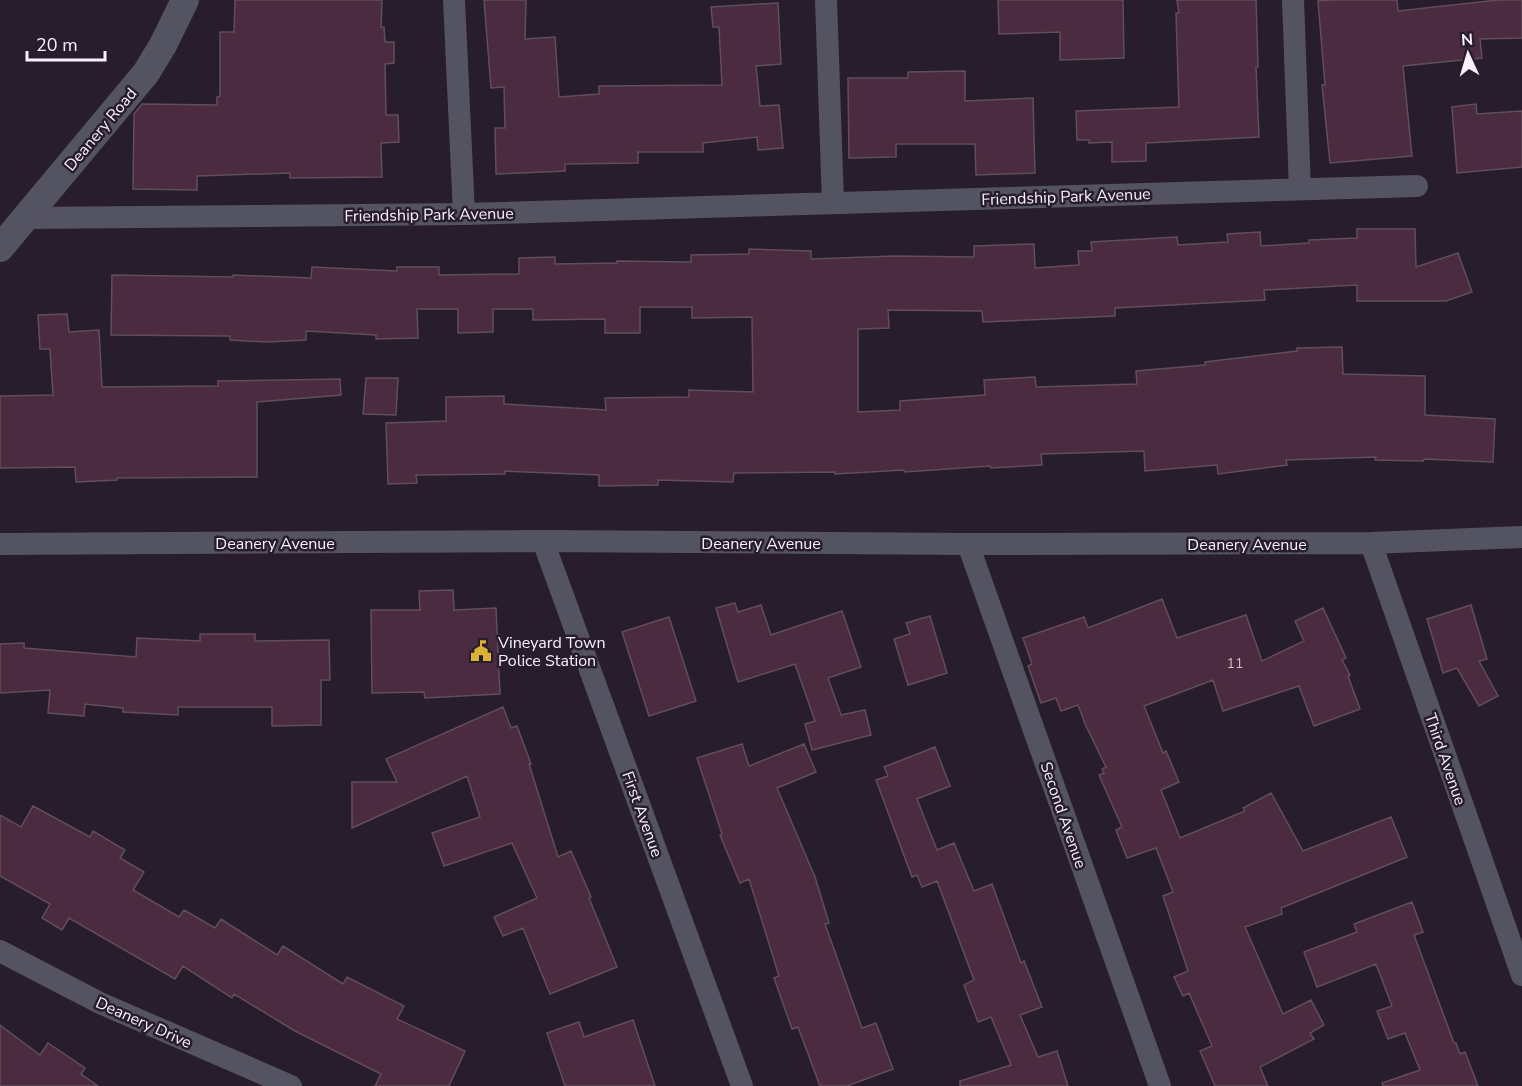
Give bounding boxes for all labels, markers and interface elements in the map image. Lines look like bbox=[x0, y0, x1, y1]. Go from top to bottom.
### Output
scale bar bbox=[27, 24, 105, 62]
north arrow bbox=[1438, 24, 1498, 84]
text: N bbox=[1460, 29, 1474, 51]
text: 20 m bbox=[36, 33, 78, 57]
street label: Deanery Road bbox=[59, 83, 142, 176]
street label: Friendship Park Avenue bbox=[981, 183, 1151, 211]
street label: Friendship Park Avenue bbox=[344, 203, 514, 227]
street label: Deanery Avenue bbox=[215, 533, 335, 555]
street label: Deanery Avenue bbox=[701, 533, 821, 555]
street label: Deanery Avenue bbox=[1187, 534, 1307, 556]
place label: Vineyard Town Police Station bbox=[497, 632, 606, 672]
public building icon: Vineyard Town Police Station bbox=[469, 639, 493, 663]
house number: 11 bbox=[1227, 654, 1243, 673]
street label: Third Avenue bbox=[1419, 710, 1471, 808]
street label: Second Avenue bbox=[1035, 759, 1092, 872]
street label: First Avenue bbox=[616, 768, 668, 860]
street label: Deanery Drive bbox=[92, 992, 195, 1054]

